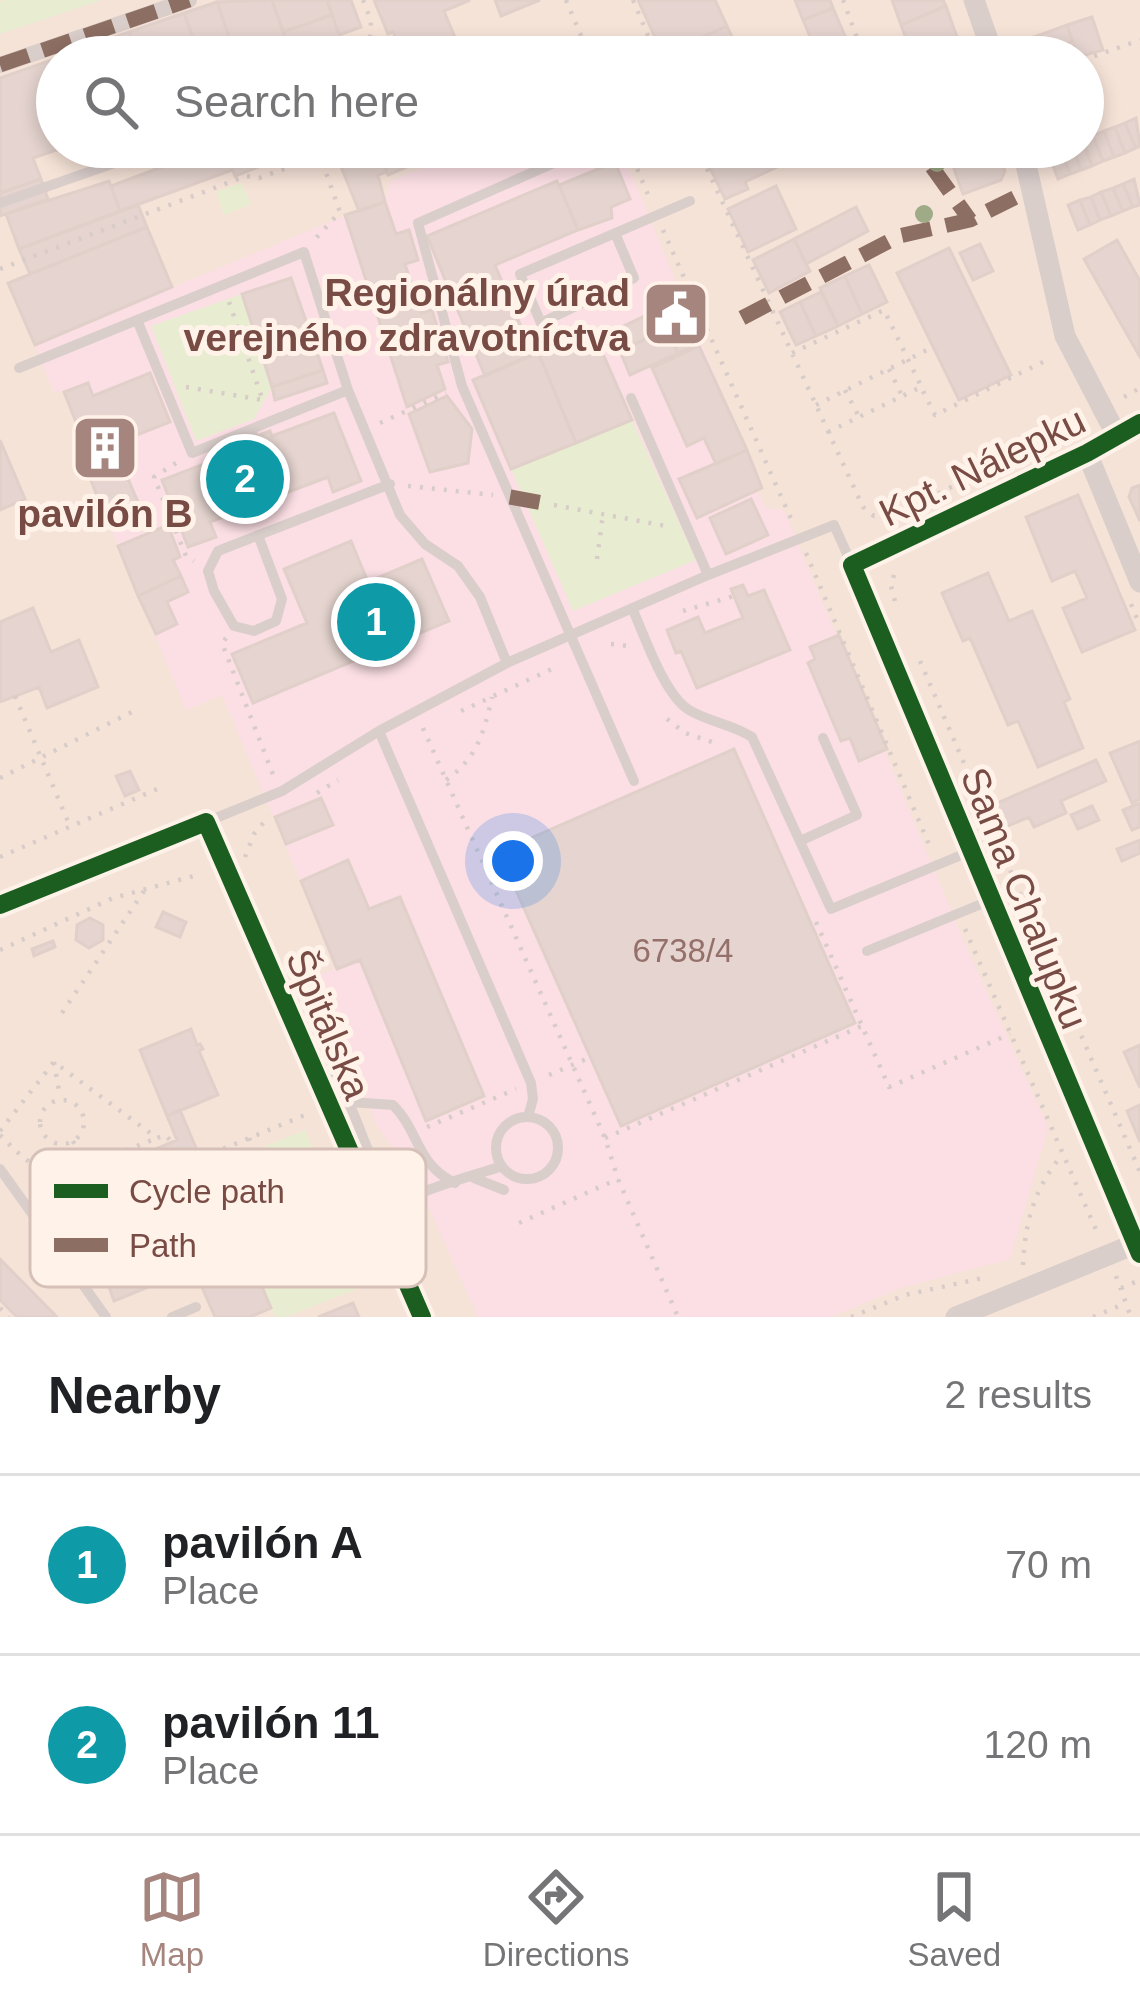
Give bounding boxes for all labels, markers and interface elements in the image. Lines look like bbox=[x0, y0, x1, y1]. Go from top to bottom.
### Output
search box bbox=[36, 36, 1104, 168]
icon: search bbox=[78, 69, 144, 135]
text: Search here bbox=[174, 76, 419, 127]
place label: Regionálny úrad verejného zdravotníctva bbox=[184, 271, 630, 359]
public building icon: Regionálny úrad verejného zdravotníctva bbox=[641, 279, 711, 349]
street label: Kpt. Nálepku bbox=[872, 398, 1092, 535]
building icon: pavilón B bbox=[70, 413, 140, 483]
pin: 2 bbox=[206, 434, 284, 524]
place label: pavilón B bbox=[17, 492, 193, 535]
pin: 1 bbox=[337, 577, 415, 667]
street label: Sama Chalupku bbox=[953, 761, 1096, 1035]
your location bbox=[483, 831, 543, 891]
house number: 6738/4 bbox=[633, 932, 733, 969]
street label: Špitálska bbox=[278, 943, 379, 1106]
legend bbox=[30, 1149, 426, 1287]
text: Cycle path bbox=[129, 1173, 285, 1210]
text: Path bbox=[129, 1227, 197, 1264]
text: Nearby bbox=[48, 1367, 221, 1424]
text: 2 results bbox=[945, 1373, 1092, 1416]
text: pavilón A bbox=[162, 1517, 363, 1568]
text: 1 bbox=[76, 1543, 98, 1586]
text: 70 m bbox=[1005, 1543, 1092, 1586]
text: Place bbox=[162, 1569, 260, 1612]
text: pavilón 11 bbox=[162, 1697, 380, 1748]
text: 2 bbox=[76, 1723, 98, 1766]
text: 120 m bbox=[984, 1723, 1092, 1766]
text: Place bbox=[162, 1749, 260, 1792]
tab: Map bbox=[139, 1864, 205, 1974]
tab: Directions bbox=[483, 1864, 630, 1974]
tab: Saved bbox=[907, 1864, 1001, 1974]

